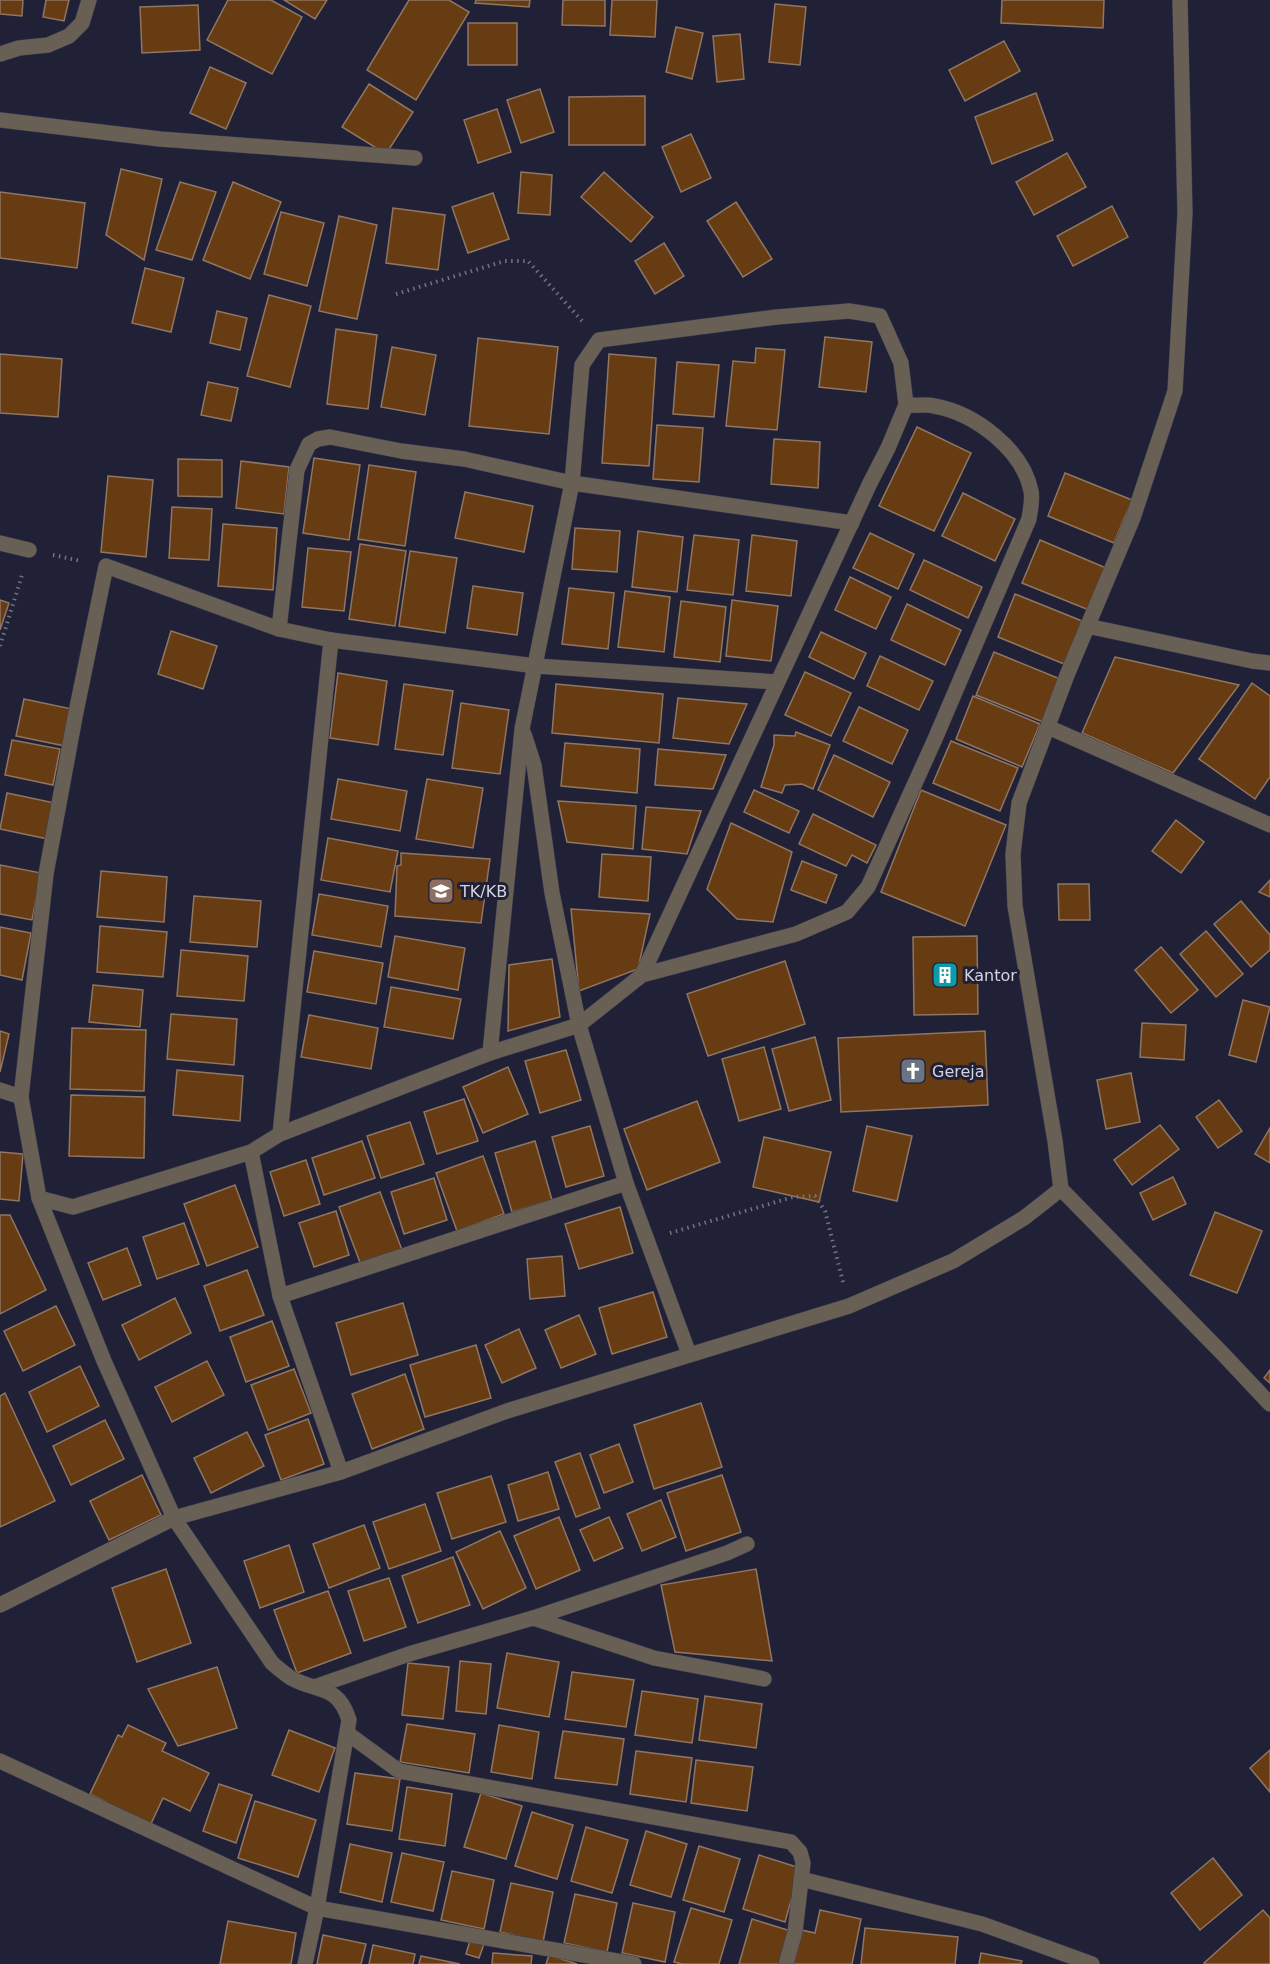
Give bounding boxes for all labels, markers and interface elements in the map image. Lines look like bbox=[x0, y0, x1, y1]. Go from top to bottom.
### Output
school or university icon: TK/KB bbox=[426, 876, 456, 906]
place label: TK/KB bbox=[459, 882, 507, 901]
building icon: Kantor bbox=[930, 960, 960, 990]
place label: Kantor bbox=[964, 966, 1017, 985]
church icon: Gereja bbox=[898, 1056, 928, 1086]
place label: Gereja bbox=[932, 1062, 985, 1081]

